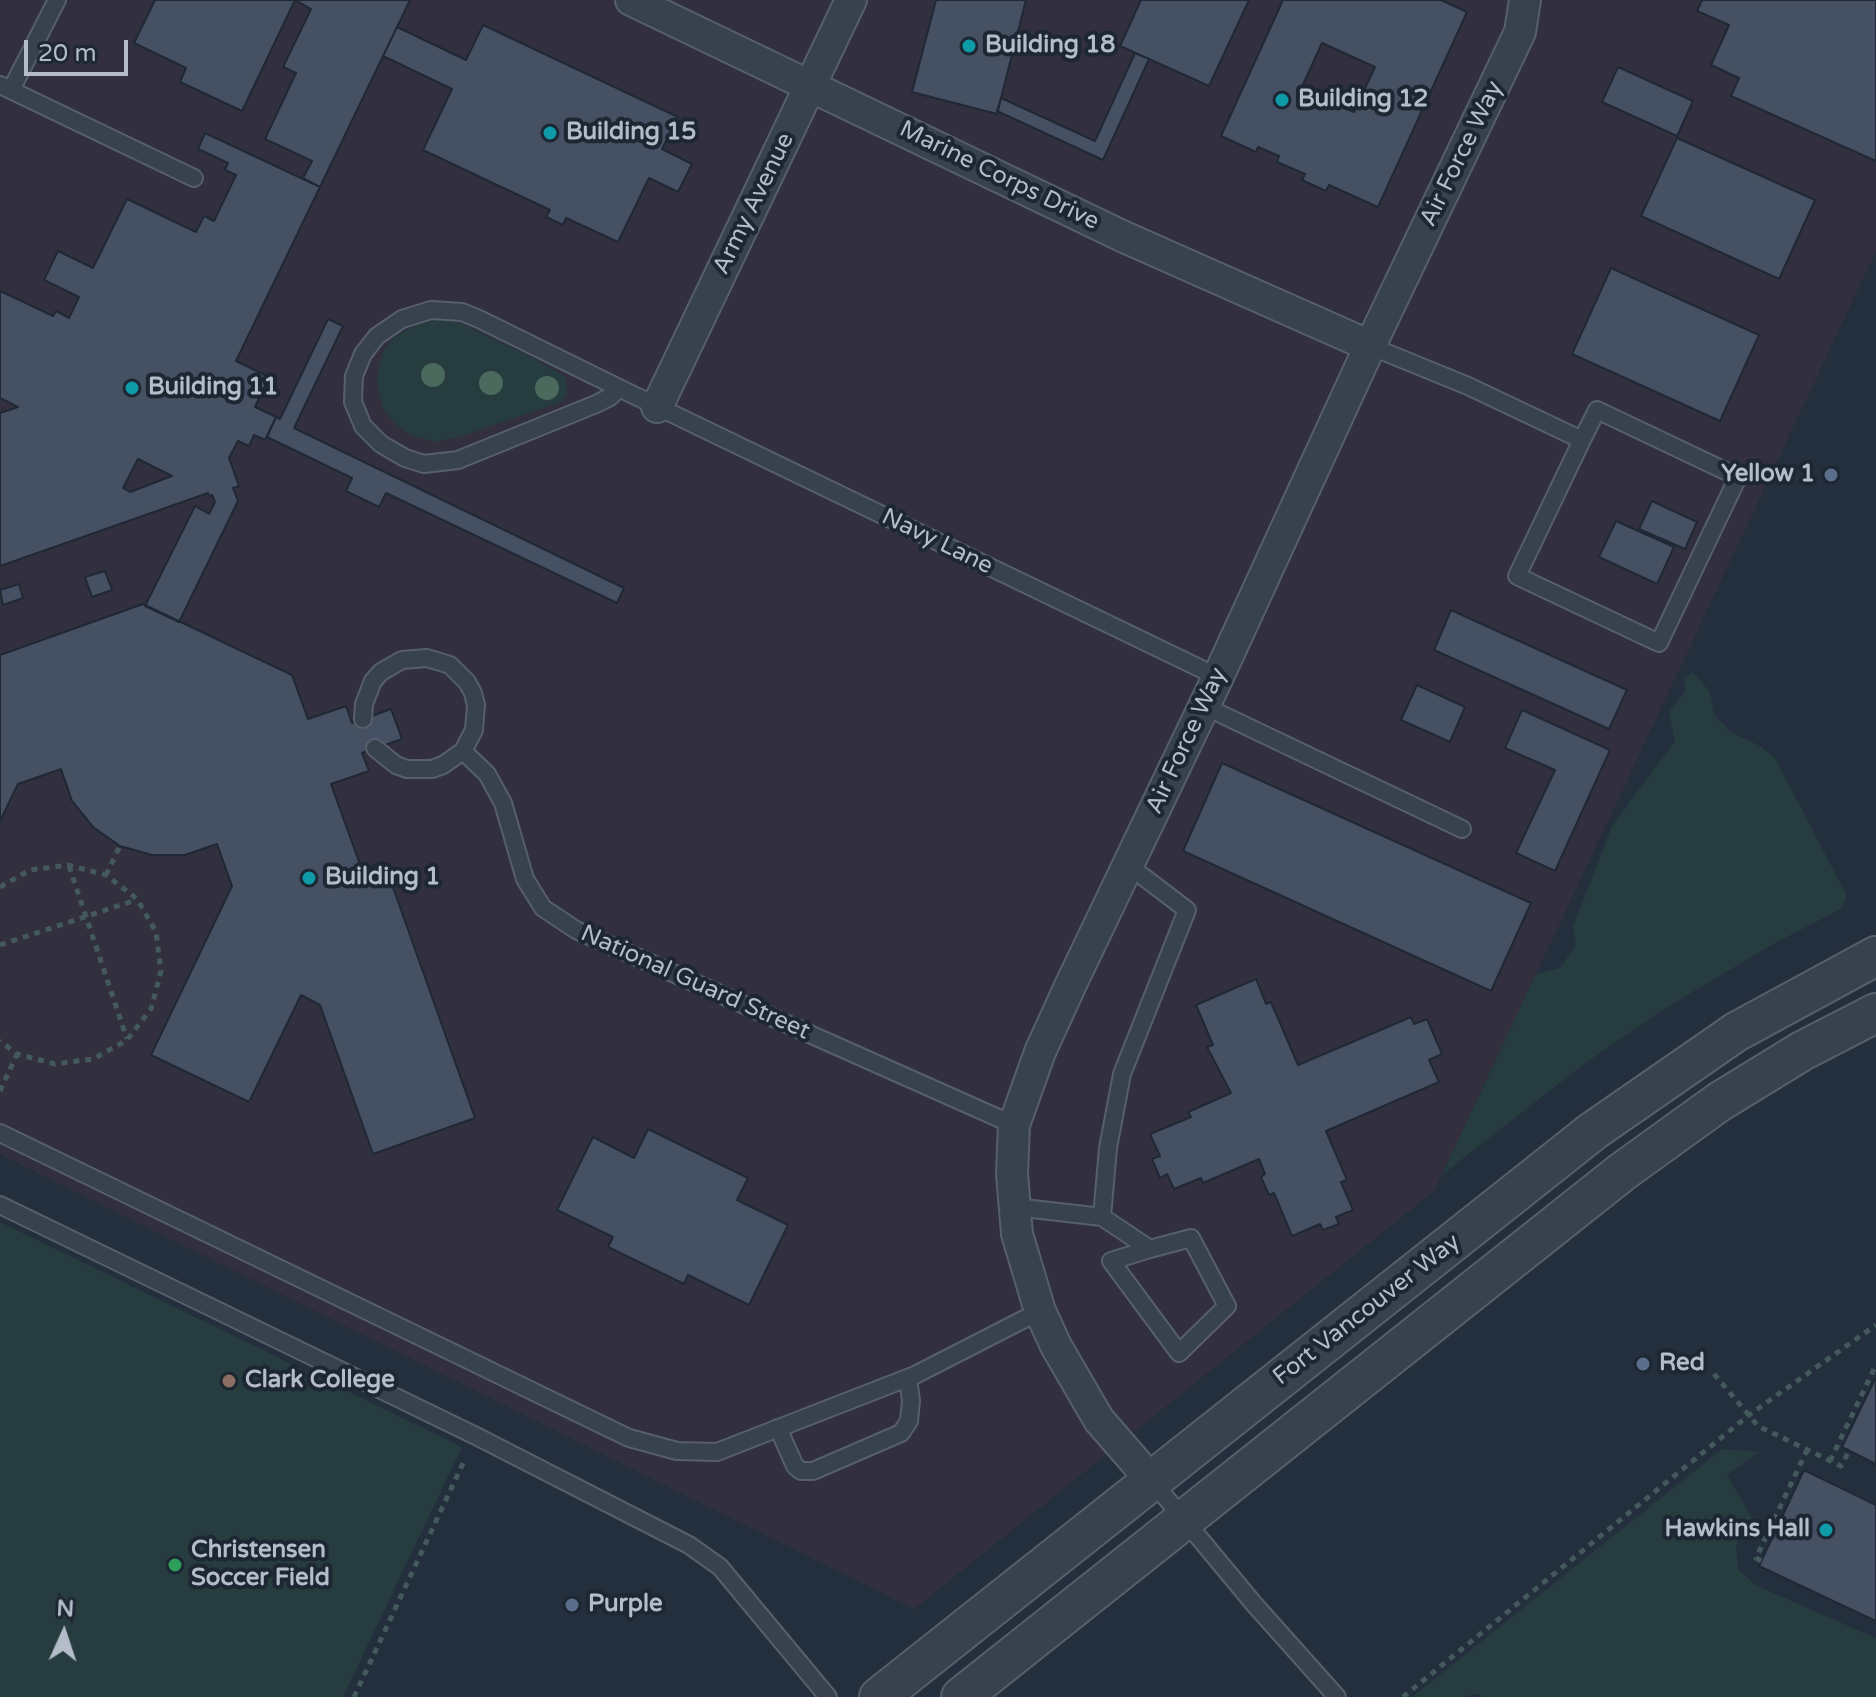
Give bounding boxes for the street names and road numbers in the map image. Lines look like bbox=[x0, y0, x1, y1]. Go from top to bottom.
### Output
street label: Air Force Way bbox=[1414, 77, 1510, 231]
street label: Marine Corps Drive bbox=[895, 115, 1103, 237]
street label: Army Avenue bbox=[707, 129, 801, 279]
street label: Navy Lane bbox=[877, 503, 997, 581]
street label: Air Force Way bbox=[1141, 663, 1233, 819]
street label: National Guard Street bbox=[576, 919, 814, 1047]
street label: Fort Vancouver Way bbox=[1268, 1228, 1466, 1392]

